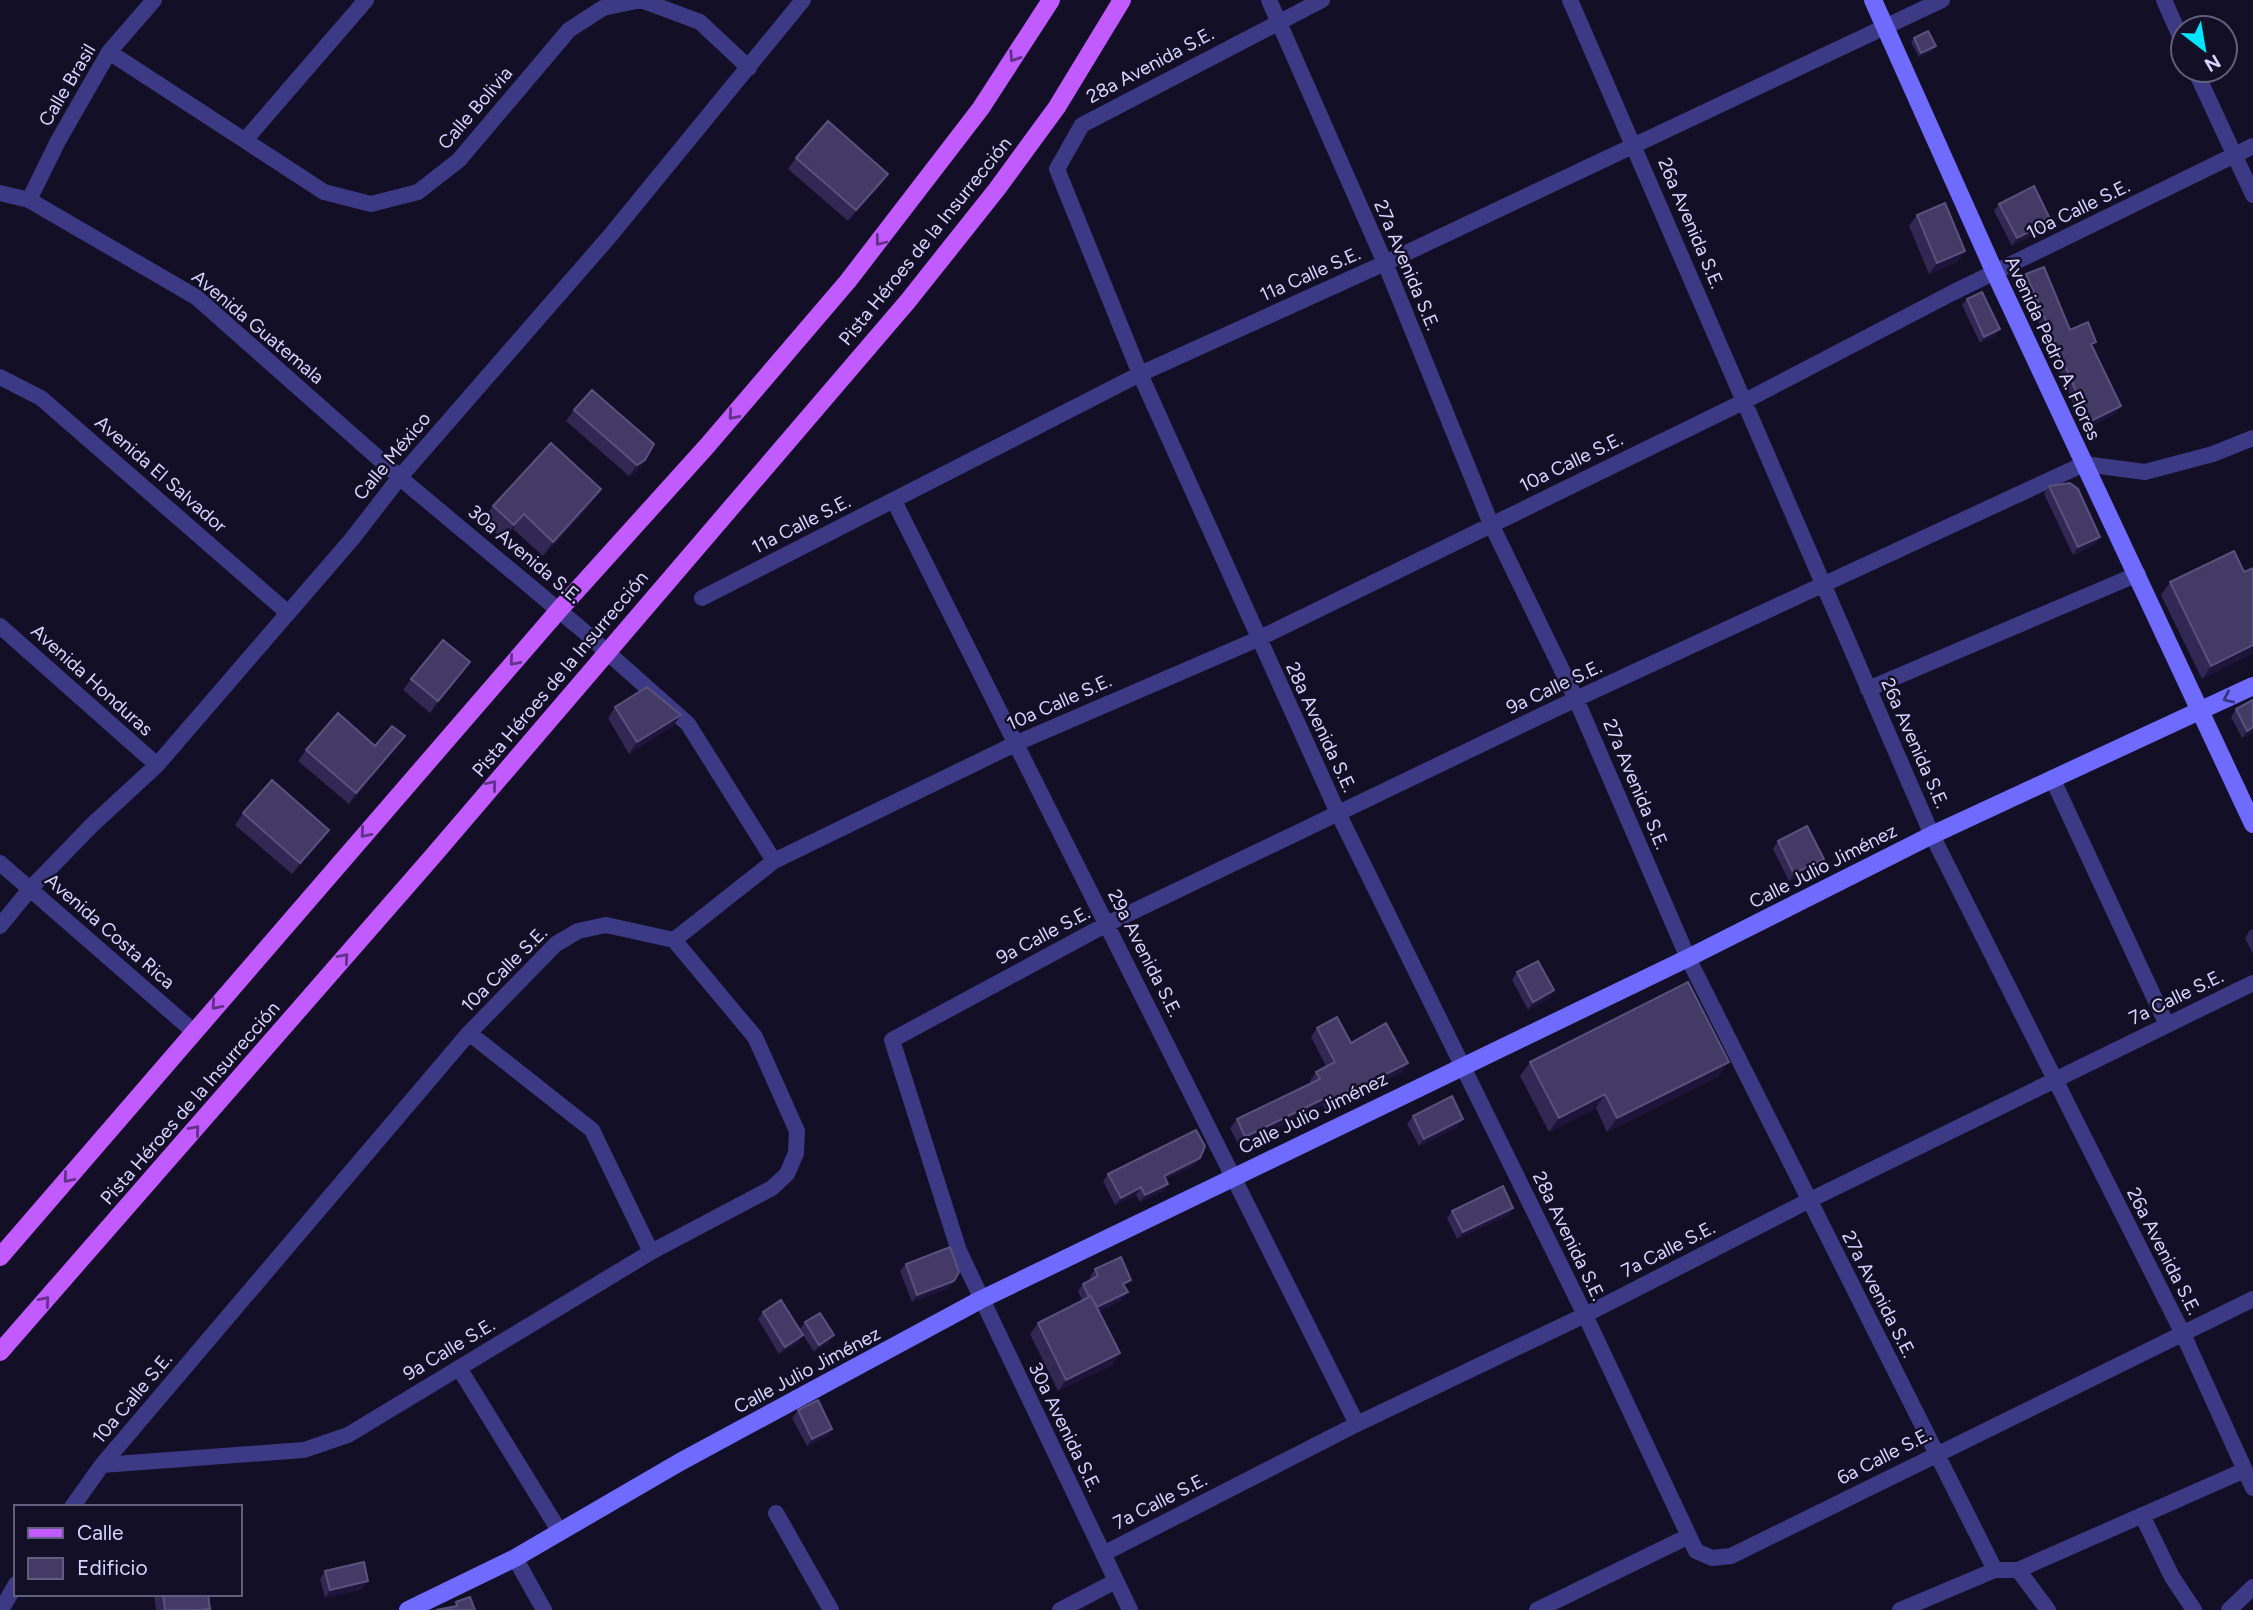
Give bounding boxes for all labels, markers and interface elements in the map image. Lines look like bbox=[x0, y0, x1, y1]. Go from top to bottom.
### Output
north arrow bbox=[2169, 14, 2239, 84]
street label: 28a Avenida S.E. bbox=[1082, 22, 1218, 108]
street label: Calle Brasil bbox=[33, 40, 101, 130]
one-way arrow bbox=[1009, 50, 1022, 63]
text: N bbox=[2200, 50, 2225, 77]
street label: Calle Bolivia bbox=[433, 62, 517, 154]
street label: Pista Héroes de la Insurrección bbox=[834, 132, 1016, 350]
street label: 26a Avenida S.E. bbox=[1653, 154, 1729, 292]
street label: 10a Calle S.E. bbox=[2023, 174, 2133, 244]
street label: 27a Avenida S.E. bbox=[1369, 196, 1445, 334]
one-way arrow bbox=[876, 233, 888, 246]
street label: 11a Calle S.E. bbox=[1256, 242, 1364, 306]
street label: Avenida Pedro A. Flores bbox=[2000, 252, 2106, 444]
street label: Avenida Guatemala bbox=[187, 265, 329, 389]
street label: Calle México bbox=[349, 407, 435, 505]
one-way arrow bbox=[729, 407, 741, 420]
street label: Avenida El Salvador bbox=[91, 411, 232, 538]
street label: 10a Calle S.E. bbox=[1516, 427, 1626, 497]
street label: 11a Calle S.E. bbox=[748, 489, 854, 559]
street label: 30a Avenida S.E. bbox=[464, 500, 586, 608]
street label: Pista Héroes de la Insurrección bbox=[467, 566, 653, 782]
street label: Avenida Honduras bbox=[26, 619, 158, 741]
one-way arrow bbox=[510, 653, 522, 666]
street label: 9a Calle S.E. bbox=[1503, 655, 1605, 719]
street label: 28a Avenida S.E. bbox=[1281, 658, 1361, 796]
street label: 10a Calle S.E. bbox=[1003, 669, 1115, 735]
street label: 26a Avenida S.E. bbox=[1876, 674, 1954, 812]
one-way arrow bbox=[2222, 690, 2235, 704]
street label: 27a Avenida S.E. bbox=[1598, 715, 1674, 853]
one-way arrow bbox=[484, 781, 496, 794]
street label: Calle Julio Jiménez bbox=[1745, 819, 1901, 913]
one-way arrow bbox=[361, 825, 373, 838]
street label: Avenida Costa Rica bbox=[40, 868, 180, 994]
street label: 29a Avenida S.E. bbox=[1103, 886, 1187, 1021]
street label: 9a Calle S.E. bbox=[992, 901, 1094, 969]
street label: 10a Calle S.E. bbox=[456, 921, 552, 1017]
one-way arrow bbox=[336, 953, 348, 966]
street label: 7a Calle S.E. bbox=[2125, 964, 2227, 1030]
street label: Pista Héroes de la Insurrección bbox=[96, 997, 284, 1209]
one-way arrow bbox=[212, 997, 224, 1010]
street label: Calle Julio Jiménez bbox=[1235, 1067, 1391, 1159]
one-way arrow bbox=[187, 1125, 199, 1138]
street label: 28a Avenida S.E. bbox=[1528, 1168, 1610, 1304]
one-way arrow bbox=[64, 1169, 76, 1182]
street label: 26a Avenida S.E. bbox=[2122, 1184, 2206, 1319]
street label: 7a Calle S.E. bbox=[1617, 1216, 1719, 1282]
street label: 27a Avenida S.E. bbox=[1837, 1227, 1921, 1361]
one-way arrow bbox=[37, 1296, 49, 1309]
street label: 9a Calle S.E. bbox=[399, 1313, 499, 1385]
street label: Calle Julio Jiménez bbox=[730, 1322, 884, 1418]
street label: 10a Calle S.E. bbox=[87, 1348, 177, 1448]
street label: 30a Avenida S.E. bbox=[1024, 1359, 1106, 1495]
street label: 6a Calle S.E. bbox=[1833, 1422, 1935, 1490]
street label: 7a Calle S.E. bbox=[1109, 1468, 1211, 1534]
legend bbox=[14, 1505, 242, 1596]
text: Calle bbox=[77, 1520, 124, 1545]
text: Edificio bbox=[77, 1555, 148, 1580]

